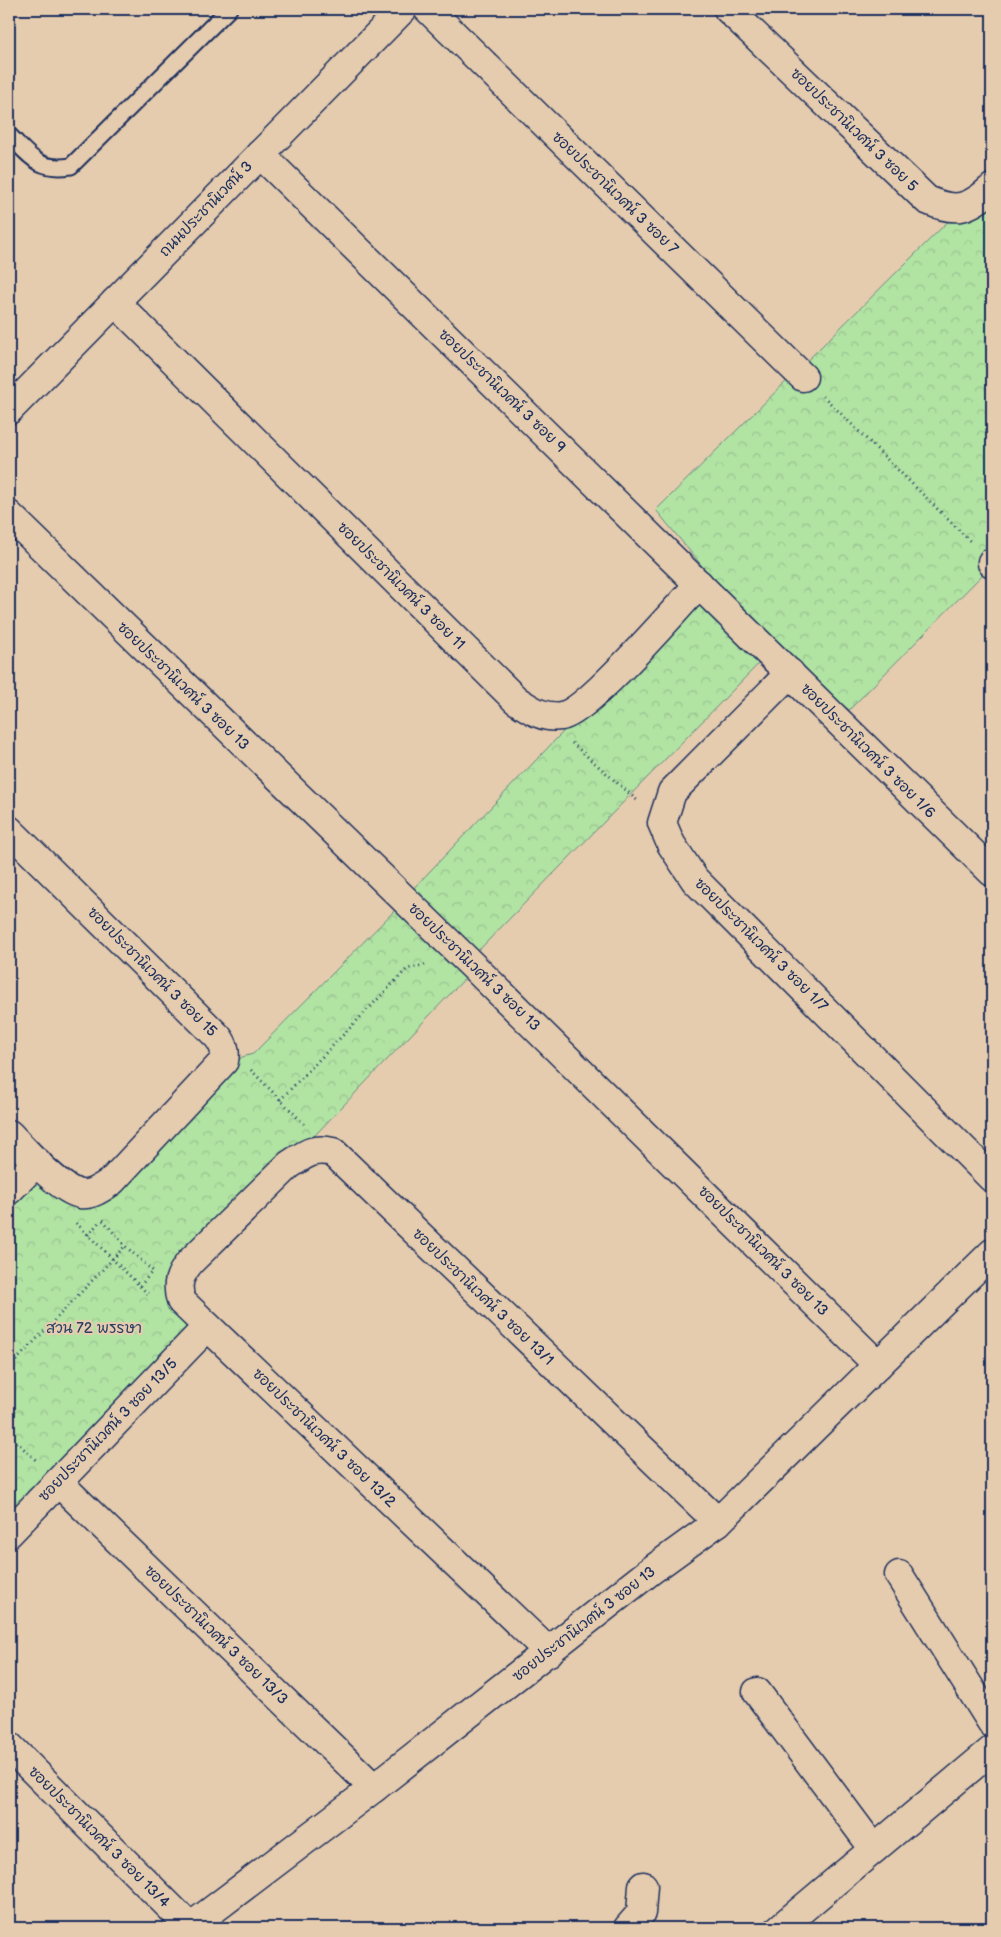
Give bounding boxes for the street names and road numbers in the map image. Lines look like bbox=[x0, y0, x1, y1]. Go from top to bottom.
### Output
street label: ซอยประชานิเวศน์ 3 ซอย 5 bbox=[786, 63, 922, 196]
street label: ซอยประชานิเวศน์ 3 ซอย 7 bbox=[548, 127, 683, 259]
street label: ถนนประชานิเวศน์ 3 bbox=[155, 156, 257, 261]
street label: ซอยประชานิเวศน์ 3 ซอย 9 bbox=[434, 324, 570, 457]
street label: ซอยประชานิเวศน์ 3 ซอย 11 bbox=[333, 517, 470, 654]
street label: ซอยประชานิเวศน์ 3 ซอย 13 bbox=[113, 617, 254, 754]
street label: ซอยประชานิเวศน์ 3 ซอย 1/6 bbox=[796, 679, 940, 823]
street label: ซอยประชานิเวศน์ 3 ซอย 1/7 bbox=[690, 873, 833, 1016]
street label: ซอยประชานิเวศน์ 3 ซอย 13 bbox=[404, 898, 545, 1035]
street label: ซอยประชานิเวศน์ 3 ซอย 15 bbox=[83, 902, 222, 1041]
street label: ซอยประชานิเวศน์ 3 ซอย 13 bbox=[694, 1181, 833, 1320]
street label: ซอยประชานิเวศน์ 3 ซอย 13/1 bbox=[408, 1224, 558, 1370]
street label: ซอยประชานิเวศน์ 3 ซอย 13/5 bbox=[34, 1354, 181, 1506]
street label: ซอยประชานิเวศน์ 3 ซอย 13/2 bbox=[248, 1364, 401, 1512]
street label: ซอยประชานิเวศน์ 3 ซอย 13/3 bbox=[140, 1561, 293, 1709]
street label: ซอยประชานิเวศน์ 3 ซอย 13 bbox=[508, 1561, 659, 1686]
street label: ซอยประชานิเวศน์ 3 ซอย 13/4 bbox=[24, 1762, 174, 1912]

